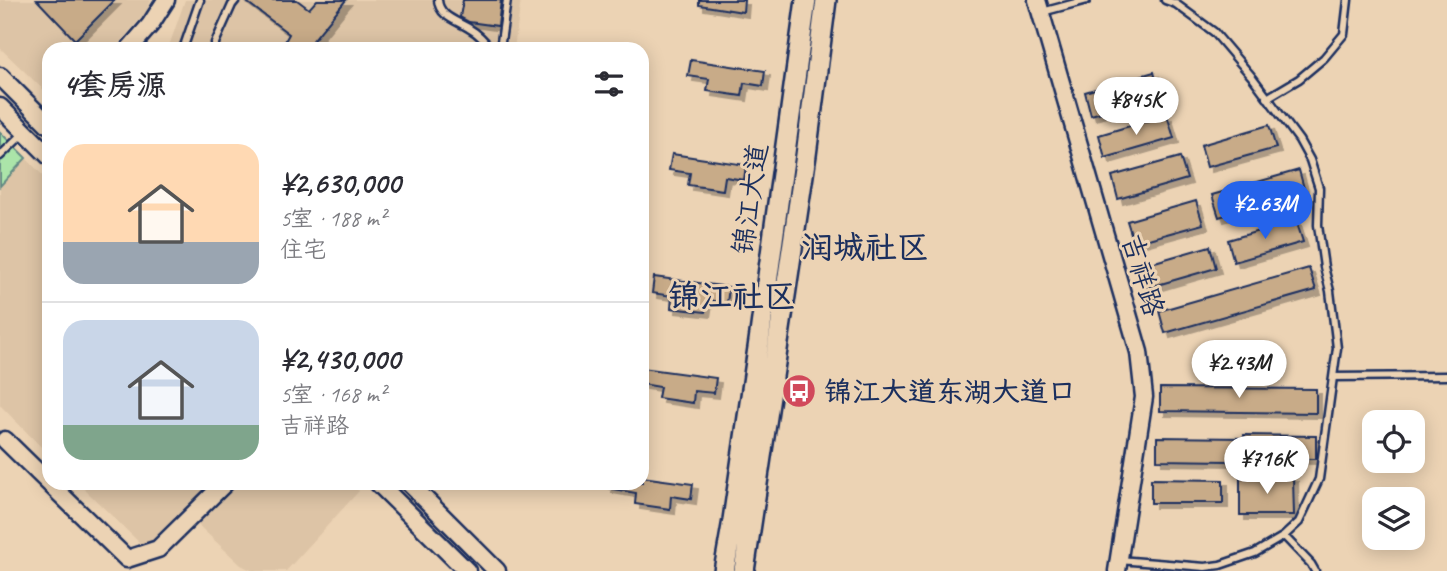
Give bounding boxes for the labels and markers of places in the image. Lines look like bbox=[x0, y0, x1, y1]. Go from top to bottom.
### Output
pin: ¥845K bbox=[1087, 78, 1185, 137]
pin: ¥2.63M bbox=[1208, 182, 1322, 241]
pin: ¥2.43M bbox=[1182, 340, 1296, 400]
bus stop icon: 锦江大道东湖大道口 bbox=[780, 372, 818, 410]
place label: 锦江大道东湖大道口 bbox=[824, 374, 1076, 409]
pin: ¥716K bbox=[1218, 436, 1316, 496]

